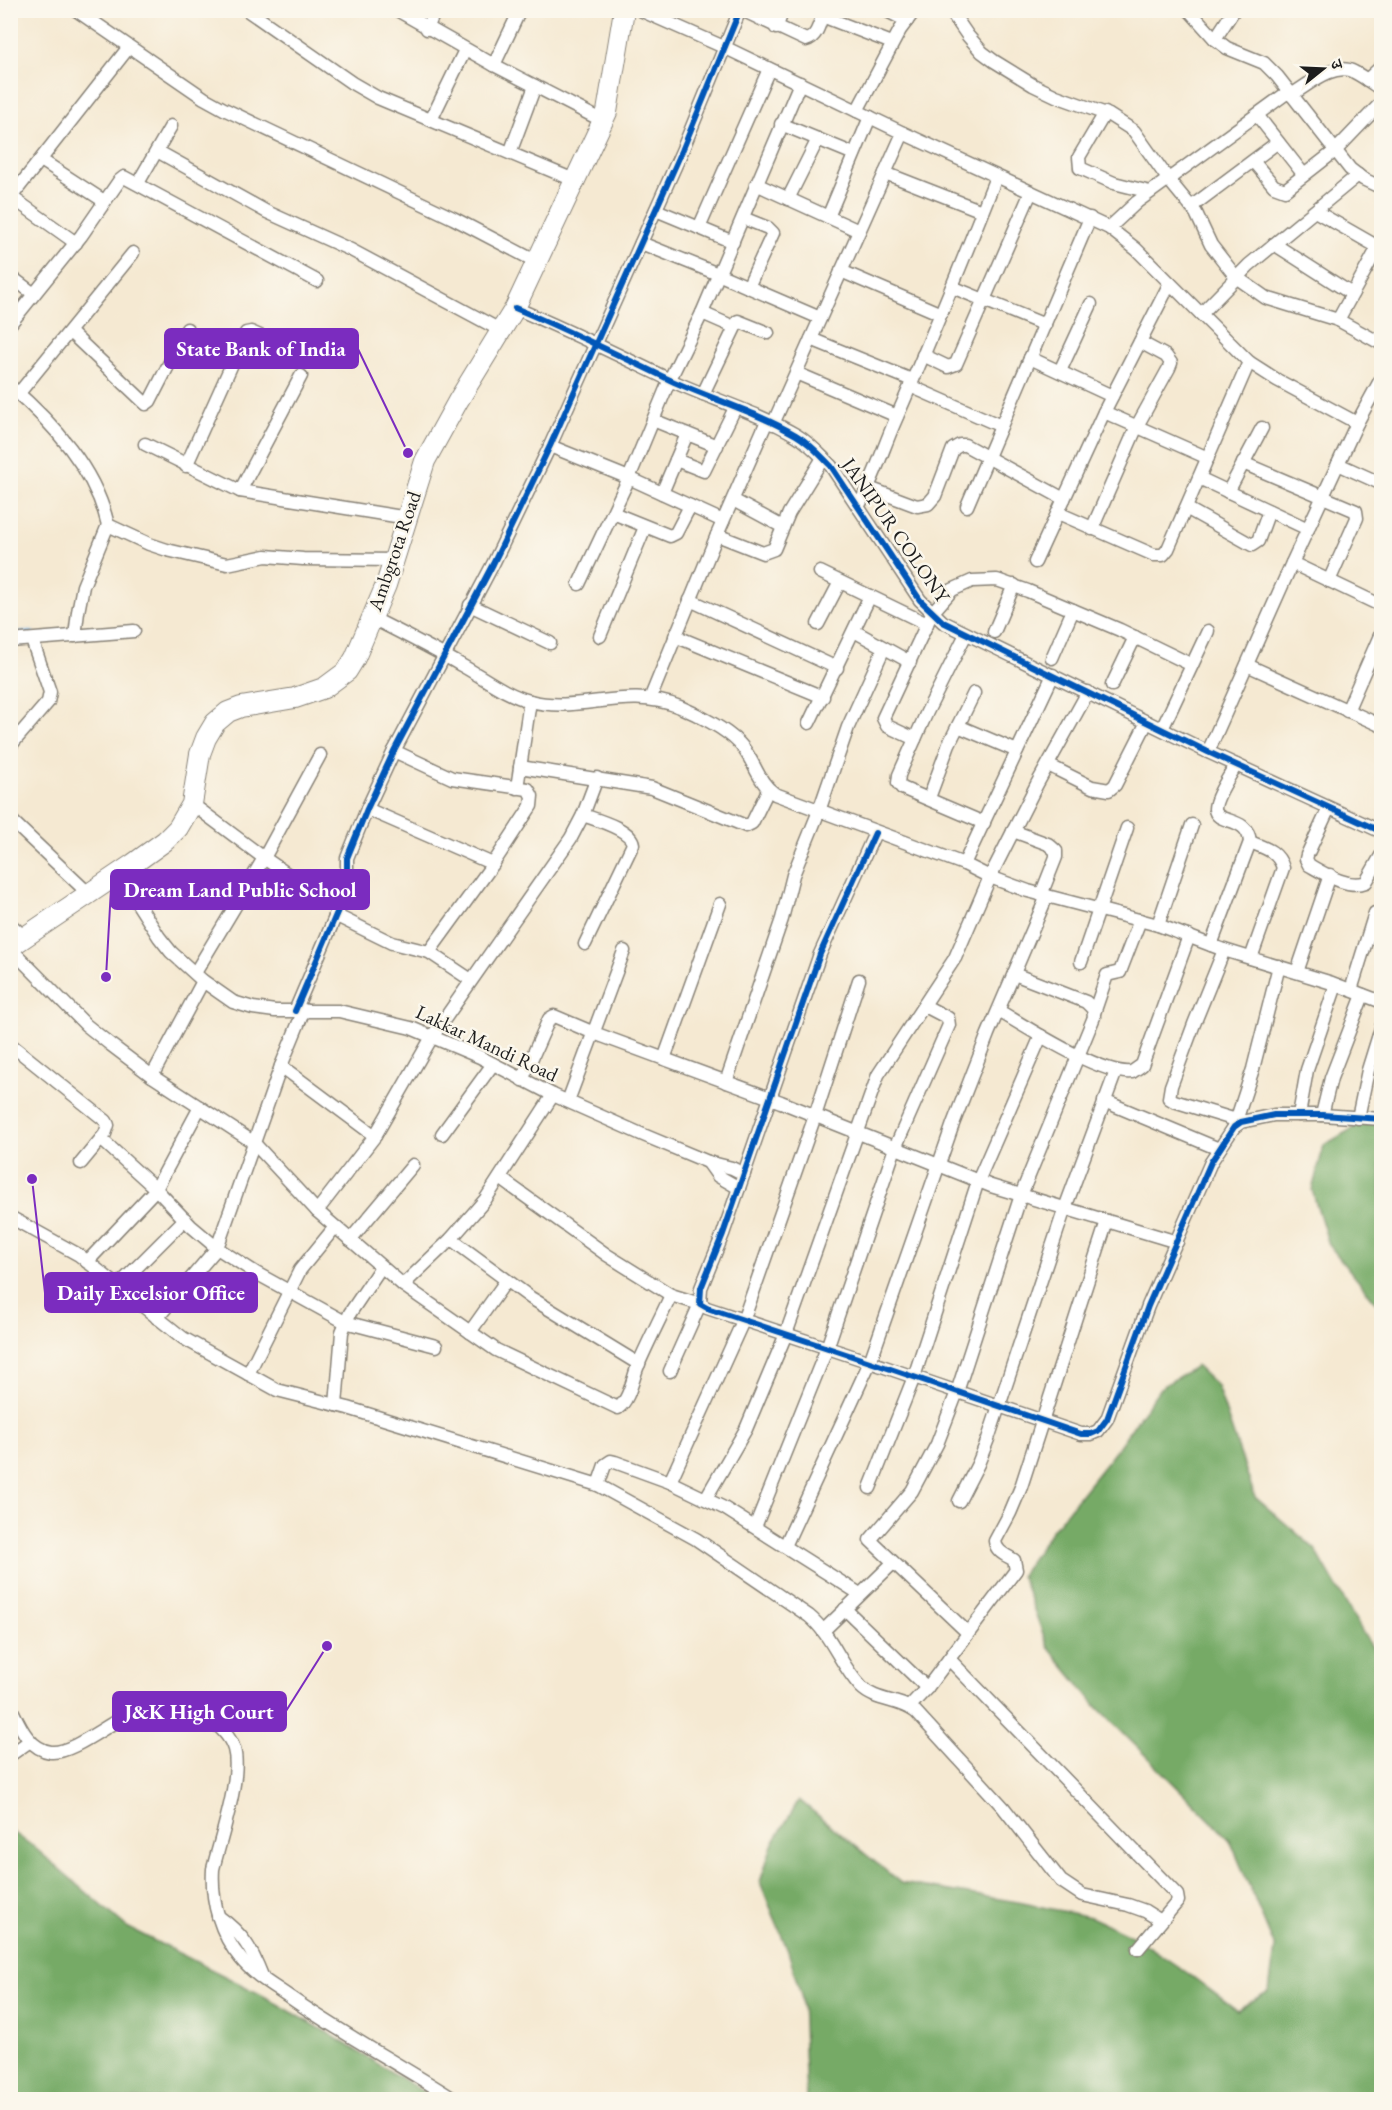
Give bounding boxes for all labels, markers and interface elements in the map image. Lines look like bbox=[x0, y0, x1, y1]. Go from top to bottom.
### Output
north arrow bbox=[1293, 39, 1353, 99]
text: उ bbox=[1325, 56, 1349, 73]
callout: State Bank of India bbox=[165, 329, 358, 368]
text: State Bank of India bbox=[176, 335, 346, 362]
street label: JANIPUR COLONY bbox=[835, 451, 957, 609]
street label: Ambgrota Road bbox=[361, 487, 427, 615]
callout: Dream Land Public School bbox=[111, 870, 369, 909]
text: Dream Land Public School bbox=[123, 876, 357, 903]
street label: Lakkar Mandi Road bbox=[412, 999, 563, 1088]
callout: Daily Excelsior Office bbox=[45, 1273, 257, 1312]
text: Daily Excelsior Office bbox=[57, 1279, 245, 1306]
callout: J&K High Court bbox=[113, 1692, 286, 1731]
text: J&K High Court bbox=[122, 1698, 274, 1725]

